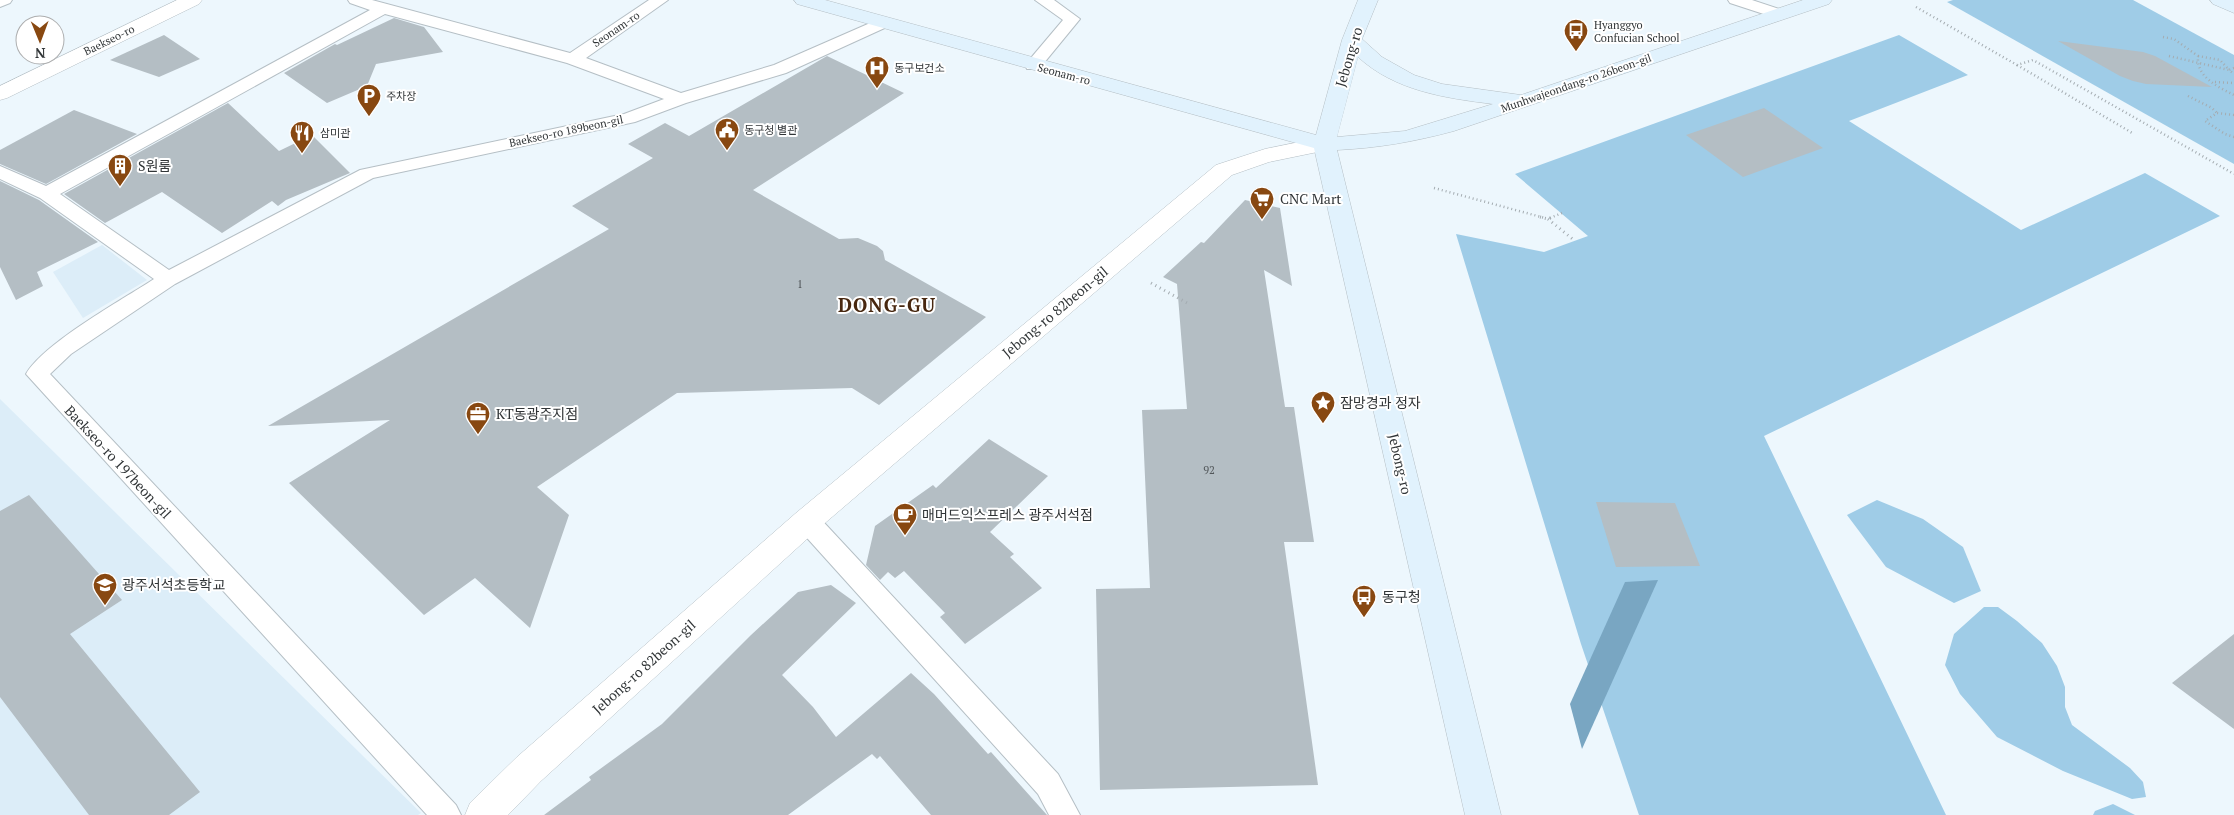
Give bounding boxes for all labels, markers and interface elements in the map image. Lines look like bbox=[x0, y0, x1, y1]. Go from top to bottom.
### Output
street label: Seonam-ro bbox=[590, 8, 642, 50]
north arrow bbox=[15, 15, 65, 65]
bus stop icon: Hyanggyo Confucian School bbox=[1563, 18, 1589, 52]
place label: Hyanggyo Confucian School bbox=[1594, 18, 1680, 45]
street label: Baekseo-ro bbox=[81, 22, 137, 58]
street label: Jebong-ro bbox=[1330, 24, 1367, 89]
text: N bbox=[34, 44, 46, 63]
street label: Munhwajeondang-ro 26beon-gil bbox=[1499, 51, 1653, 115]
hospital icon: 동구보건소 bbox=[864, 55, 890, 89]
street label: Seonam-ro bbox=[1036, 60, 1092, 88]
place label: 동구보건소 bbox=[894, 61, 945, 75]
parking icon: 주차장 bbox=[356, 83, 382, 117]
place label: 주차장 bbox=[386, 89, 416, 103]
street label: Baekseo-ro 189beon-gil bbox=[508, 112, 624, 150]
public building icon: 동구청 별관 bbox=[714, 117, 740, 151]
restaurant icon: 삼미관 bbox=[289, 120, 315, 154]
place label: 동구청 별관 bbox=[744, 123, 797, 137]
place label: 삼미관 bbox=[320, 126, 350, 140]
building icon: S원룸 bbox=[107, 153, 133, 187]
place label: S원룸 bbox=[138, 156, 171, 175]
supermarket icon: CNC Mart bbox=[1249, 186, 1275, 220]
place label: CNC Mart bbox=[1280, 189, 1342, 208]
street label: Jebong-ro 82beon-gil bbox=[998, 262, 1112, 362]
house number: 1 bbox=[797, 277, 803, 291]
district label: DONG-GU bbox=[838, 292, 936, 317]
place icon: 잠망경과 정자 bbox=[1310, 390, 1336, 424]
place label: 잠망경과 정자 bbox=[1340, 393, 1421, 412]
street label: Baekseo-ro 197beon-gil bbox=[61, 401, 176, 522]
office icon: KT동광주지점 bbox=[465, 401, 491, 435]
place label: KT동광주지점 bbox=[496, 404, 578, 423]
street label: Jebong-ro bbox=[1384, 432, 1417, 496]
house number: 92 bbox=[1203, 463, 1215, 477]
cafe icon: 매머드익스프레스 광주서석점 bbox=[892, 502, 918, 536]
place label: 매머드익스프레스 광주서석점 bbox=[922, 505, 1093, 524]
school or university icon: 광주서석초등학교 bbox=[92, 572, 118, 606]
place label: 광주서석초등학교 bbox=[122, 575, 225, 594]
bus stop icon: 동구청 bbox=[1351, 584, 1377, 618]
place label: 동구청 bbox=[1382, 587, 1421, 606]
street label: Jebong-ro 82beon-gil bbox=[588, 615, 699, 718]

